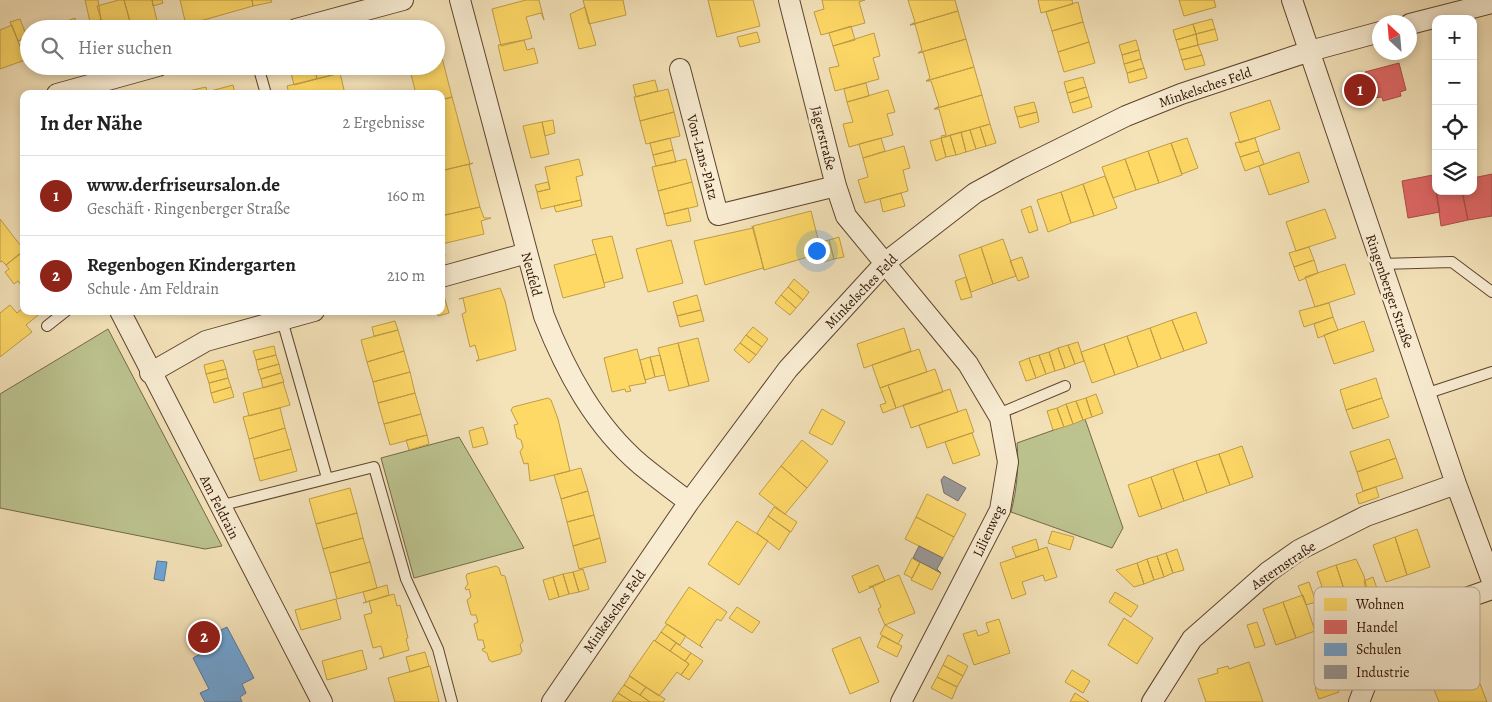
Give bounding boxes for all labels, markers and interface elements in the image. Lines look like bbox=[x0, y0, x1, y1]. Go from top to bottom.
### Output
north arrow bbox=[1372, 15, 1417, 60]
map controls bbox=[1432, 15, 1477, 195]
button: + bbox=[1432, 15, 1477, 60]
search box bbox=[20, 20, 445, 75]
icon: search bbox=[38, 34, 66, 62]
text: Hier suchen bbox=[78, 35, 172, 61]
button: − bbox=[1432, 60, 1477, 105]
street label: Minkelsches Feld bbox=[1156, 63, 1255, 112]
pin: 1 bbox=[1344, 71, 1376, 109]
street label: Jägerstraße bbox=[806, 104, 841, 172]
button: locate bbox=[1432, 105, 1477, 150]
text: In der Nähe bbox=[40, 109, 142, 137]
street label: Von-Lans-Platz bbox=[682, 111, 723, 202]
text: 2 Ergebnisse bbox=[343, 112, 425, 134]
button: layers bbox=[1432, 150, 1477, 195]
text: www.derfriseursalon.de bbox=[87, 172, 280, 198]
text: 1 bbox=[53, 185, 59, 207]
text: 160 m bbox=[387, 185, 425, 207]
text: Geschäft · Ringenberger Straße bbox=[87, 198, 290, 220]
street label: Ringenberger Straße bbox=[1361, 232, 1418, 351]
your location bbox=[804, 238, 830, 264]
street label: Minkelsches Feld bbox=[821, 249, 902, 333]
street label: Neufeld bbox=[516, 250, 547, 299]
text: Regenbogen Kindergarten bbox=[87, 252, 296, 278]
text: 2 bbox=[52, 265, 60, 287]
text: 210 m bbox=[387, 265, 425, 287]
text: Schule · Am Feldrain bbox=[87, 278, 219, 300]
street label: Am Feldrain bbox=[195, 471, 244, 543]
street label: Lilienweg bbox=[968, 502, 1009, 560]
street label: Asternstraße bbox=[1246, 537, 1319, 595]
street label: Minkelsches Feld bbox=[579, 566, 650, 657]
legend bbox=[1314, 587, 1480, 690]
text: Wohnen bbox=[1355, 595, 1404, 614]
pin: 2 bbox=[188, 618, 220, 656]
text: Handel bbox=[1356, 618, 1398, 637]
text: Schulen bbox=[1356, 640, 1402, 659]
text: Industrie bbox=[1356, 663, 1410, 682]

